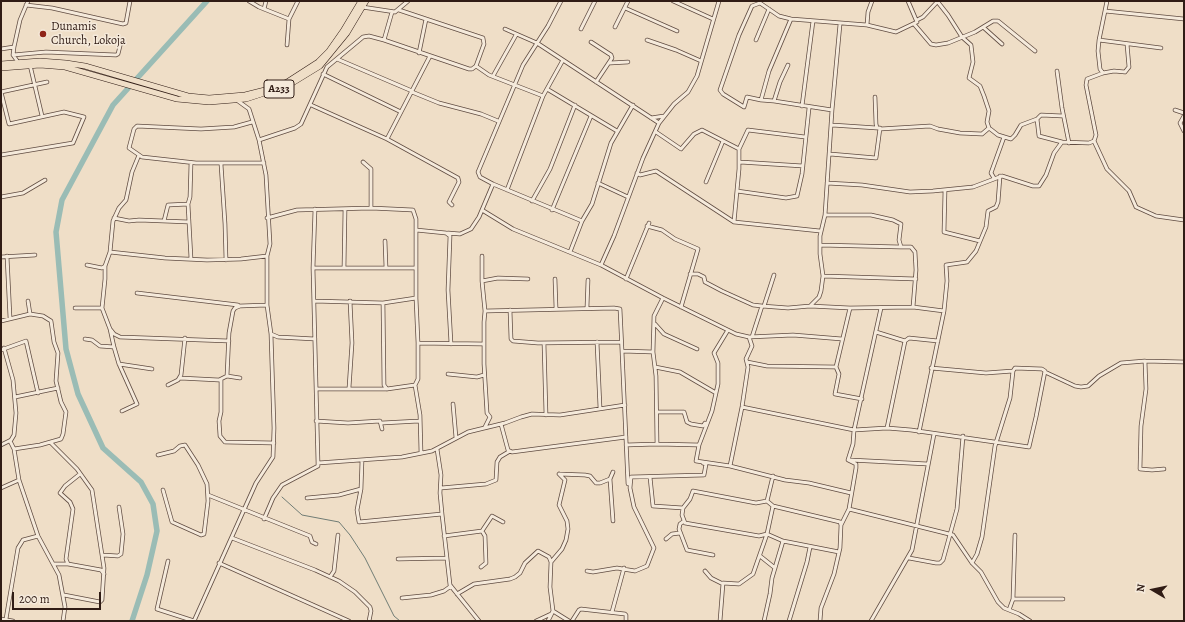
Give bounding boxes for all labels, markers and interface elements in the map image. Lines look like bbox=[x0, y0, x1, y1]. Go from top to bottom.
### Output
place label: Dunamis Church, Lokoja bbox=[51, 20, 126, 48]
marker: Dunamis Church, Lokoja bbox=[38, 29, 48, 39]
road number: A233 bbox=[264, 80, 294, 98]
north arrow bbox=[1133, 570, 1173, 610]
text: N bbox=[1133, 583, 1149, 593]
scale bar bbox=[14, 584, 103, 610]
text: 200 m bbox=[19, 591, 50, 607]

